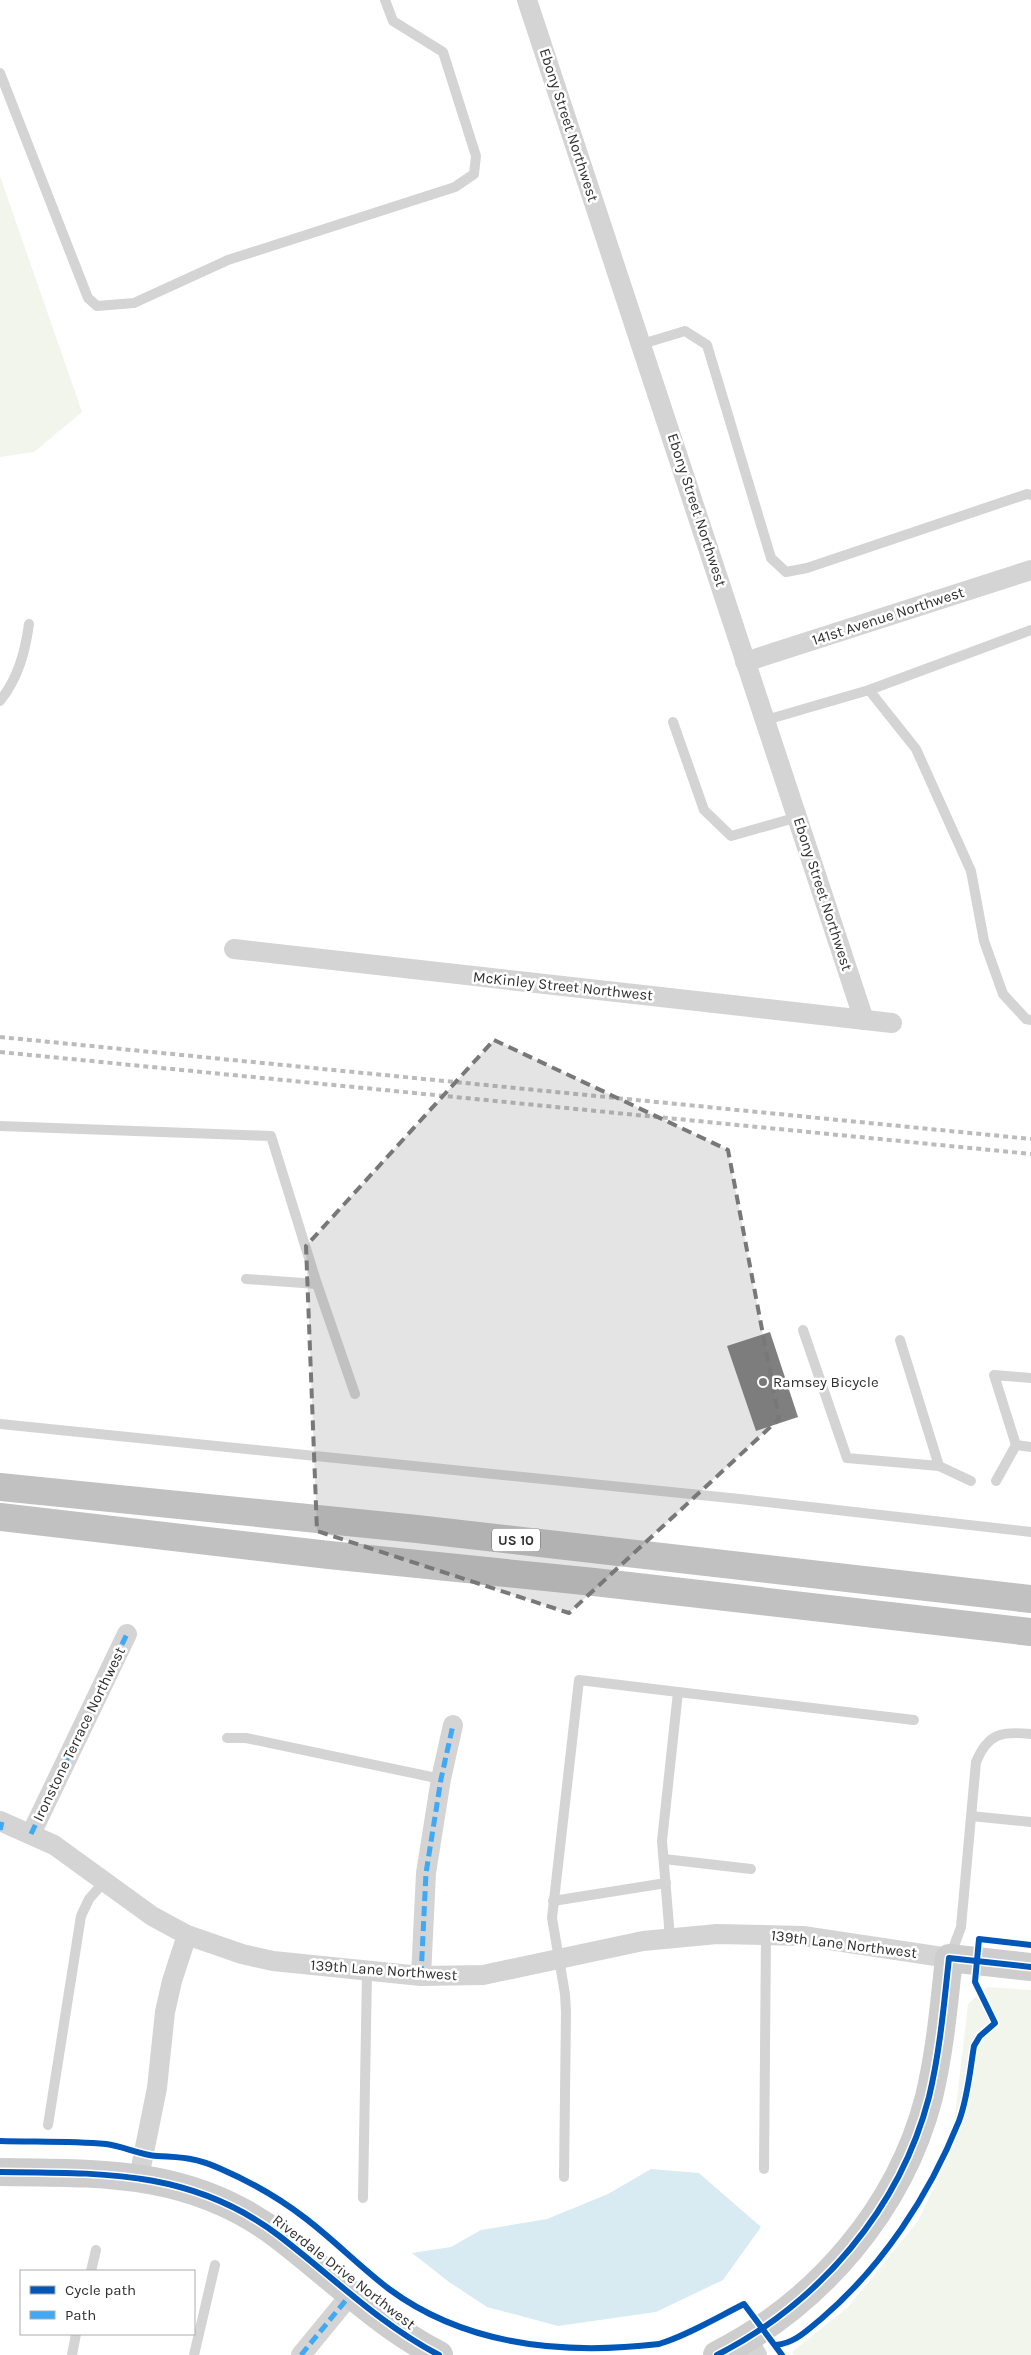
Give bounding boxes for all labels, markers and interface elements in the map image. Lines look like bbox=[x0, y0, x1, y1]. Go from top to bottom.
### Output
street label: Ebony Street Northwest bbox=[536, 46, 602, 204]
street label: Ebony Street Northwest bbox=[664, 431, 730, 589]
street label: 141st Avenue Northwest bbox=[810, 583, 967, 649]
street label: Ebony Street Northwest bbox=[790, 815, 856, 973]
street label: McKinley Street Northwest bbox=[472, 968, 654, 1004]
place label: Ramsey Bicycle bbox=[773, 1373, 879, 1391]
marker: Ramsey Bicycle bbox=[757, 1376, 769, 1388]
road number: US 10 bbox=[492, 1528, 540, 1552]
street label: Ironstone Terrace Northwest bbox=[29, 1644, 129, 1824]
street label: 139th Lane Northwest bbox=[770, 1926, 918, 1962]
street label: 139th Lane Northwest bbox=[310, 1956, 458, 1984]
street label: Riverdale Drive Northwest bbox=[269, 2211, 419, 2334]
legend bbox=[20, 2270, 195, 2335]
text: Cycle path bbox=[65, 2281, 136, 2299]
text: Path bbox=[65, 2306, 96, 2324]

